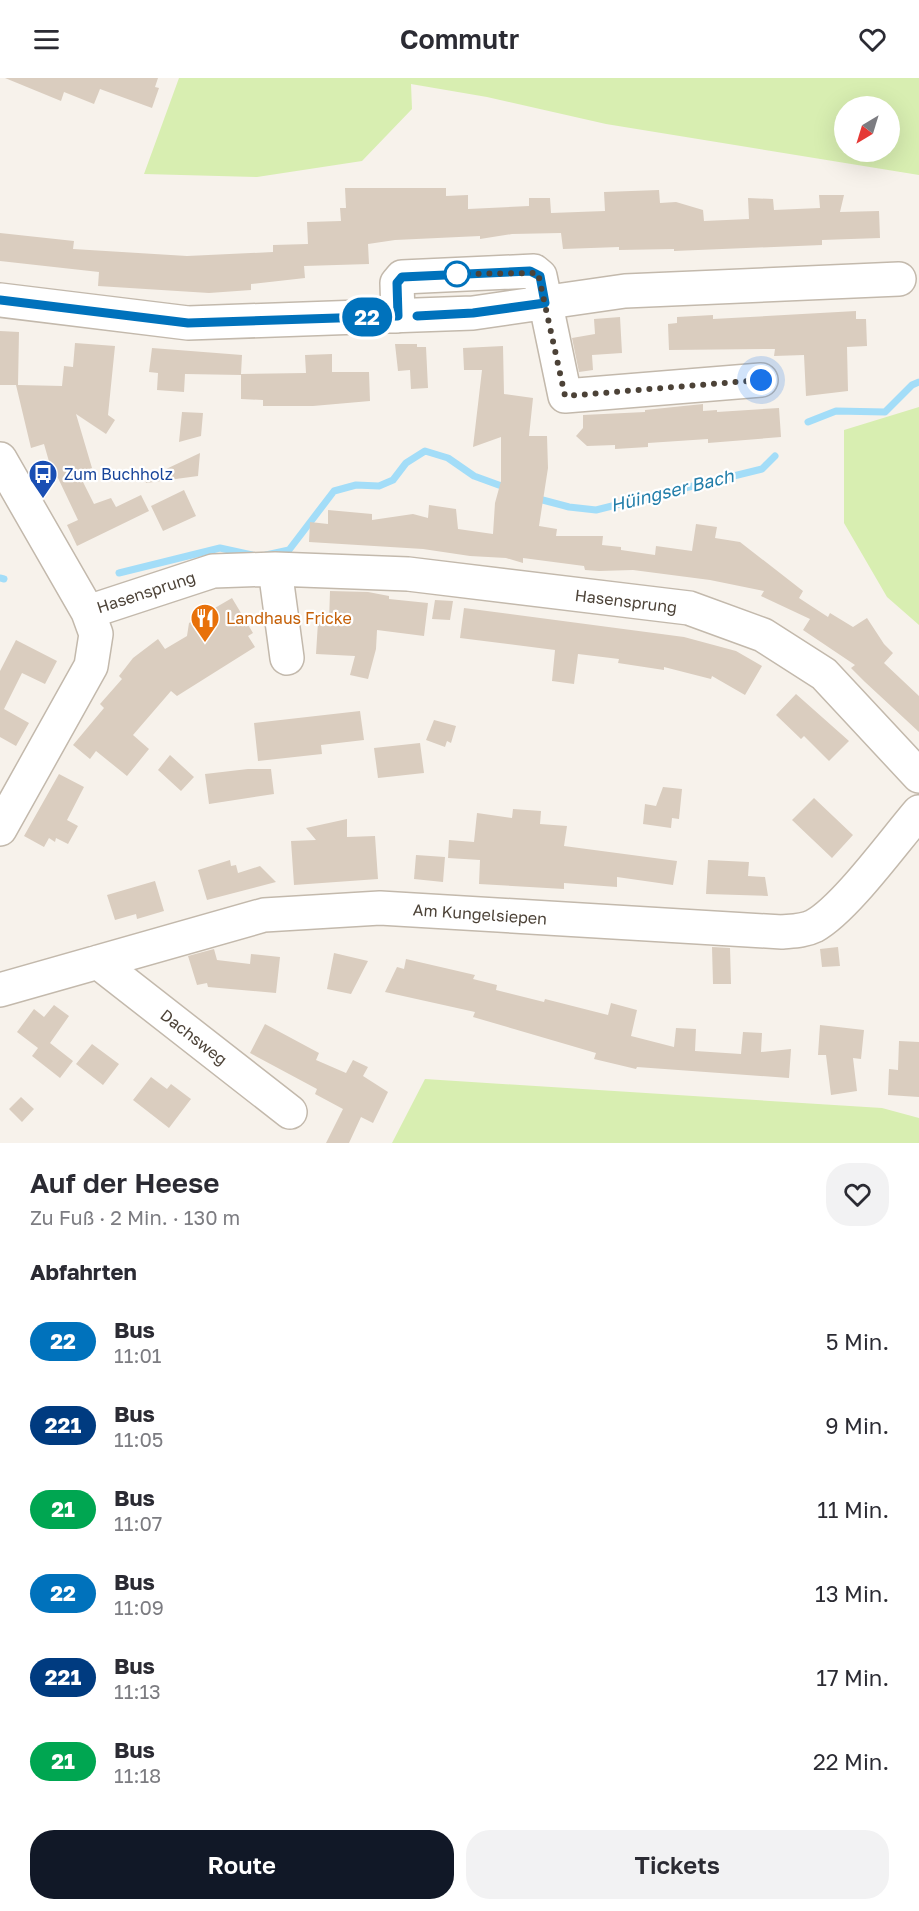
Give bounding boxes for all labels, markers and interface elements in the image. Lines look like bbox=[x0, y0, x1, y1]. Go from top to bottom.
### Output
icon: menu bbox=[30, 23, 63, 56]
text: Commutr bbox=[400, 23, 519, 55]
icon: heart bbox=[856, 23, 889, 56]
north arrow bbox=[834, 96, 900, 162]
map controls bbox=[834, 96, 900, 162]
unlabelled marker bbox=[444, 261, 470, 287]
line badge: 22 bbox=[340, 298, 394, 336]
text: 22 bbox=[354, 304, 380, 330]
your location bbox=[746, 365, 776, 395]
bus stop icon: Zum Buchholz bbox=[27, 458, 59, 500]
place label: Zum Buchholz bbox=[64, 464, 173, 484]
water label: Hüingser Bach bbox=[608, 464, 737, 516]
street label: Hasensprung bbox=[94, 567, 198, 617]
street label: Hasensprung bbox=[574, 585, 678, 617]
restaurant icon: Landhaus Fricke bbox=[189, 602, 221, 644]
place label: Landhaus Fricke bbox=[226, 608, 352, 628]
street label: Am Kungelsiepen bbox=[412, 899, 548, 929]
street label: Dachsweg bbox=[157, 1005, 231, 1069]
button: heart bbox=[826, 1163, 889, 1226]
text: Auf der Heese bbox=[30, 1166, 220, 1199]
text: Zu Fuß · 2 Min. · 130 m bbox=[30, 1205, 240, 1229]
text: Abfahrten bbox=[30, 1258, 137, 1285]
text: Bus bbox=[114, 1316, 155, 1343]
text: 22 bbox=[50, 1328, 76, 1354]
text: 5 Min. bbox=[826, 1328, 889, 1355]
text: 11:01 bbox=[114, 1343, 162, 1367]
text: Bus bbox=[114, 1400, 155, 1427]
text: 221 bbox=[45, 1412, 81, 1438]
text: 9 Min. bbox=[825, 1412, 889, 1439]
text: 11:05 bbox=[114, 1427, 163, 1451]
text: Bus bbox=[114, 1484, 155, 1511]
text: 21 bbox=[51, 1496, 75, 1522]
text: 11 Min. bbox=[817, 1496, 889, 1523]
text: 11:07 bbox=[114, 1511, 162, 1535]
text: Bus bbox=[114, 1568, 155, 1595]
text: 22 bbox=[50, 1580, 76, 1606]
text: 13 Min. bbox=[815, 1580, 889, 1607]
text: 11:09 bbox=[114, 1595, 164, 1619]
text: Bus bbox=[114, 1652, 155, 1679]
text: 221 bbox=[45, 1664, 81, 1690]
text: 17 Min. bbox=[816, 1664, 889, 1691]
text: 11:13 bbox=[114, 1679, 161, 1703]
text: Bus bbox=[114, 1736, 155, 1763]
text: 21 bbox=[51, 1748, 75, 1774]
text: 22 Min. bbox=[813, 1748, 889, 1775]
text: 11:18 bbox=[114, 1763, 161, 1787]
button: Route bbox=[30, 1830, 454, 1899]
button: Tickets bbox=[466, 1830, 889, 1899]

